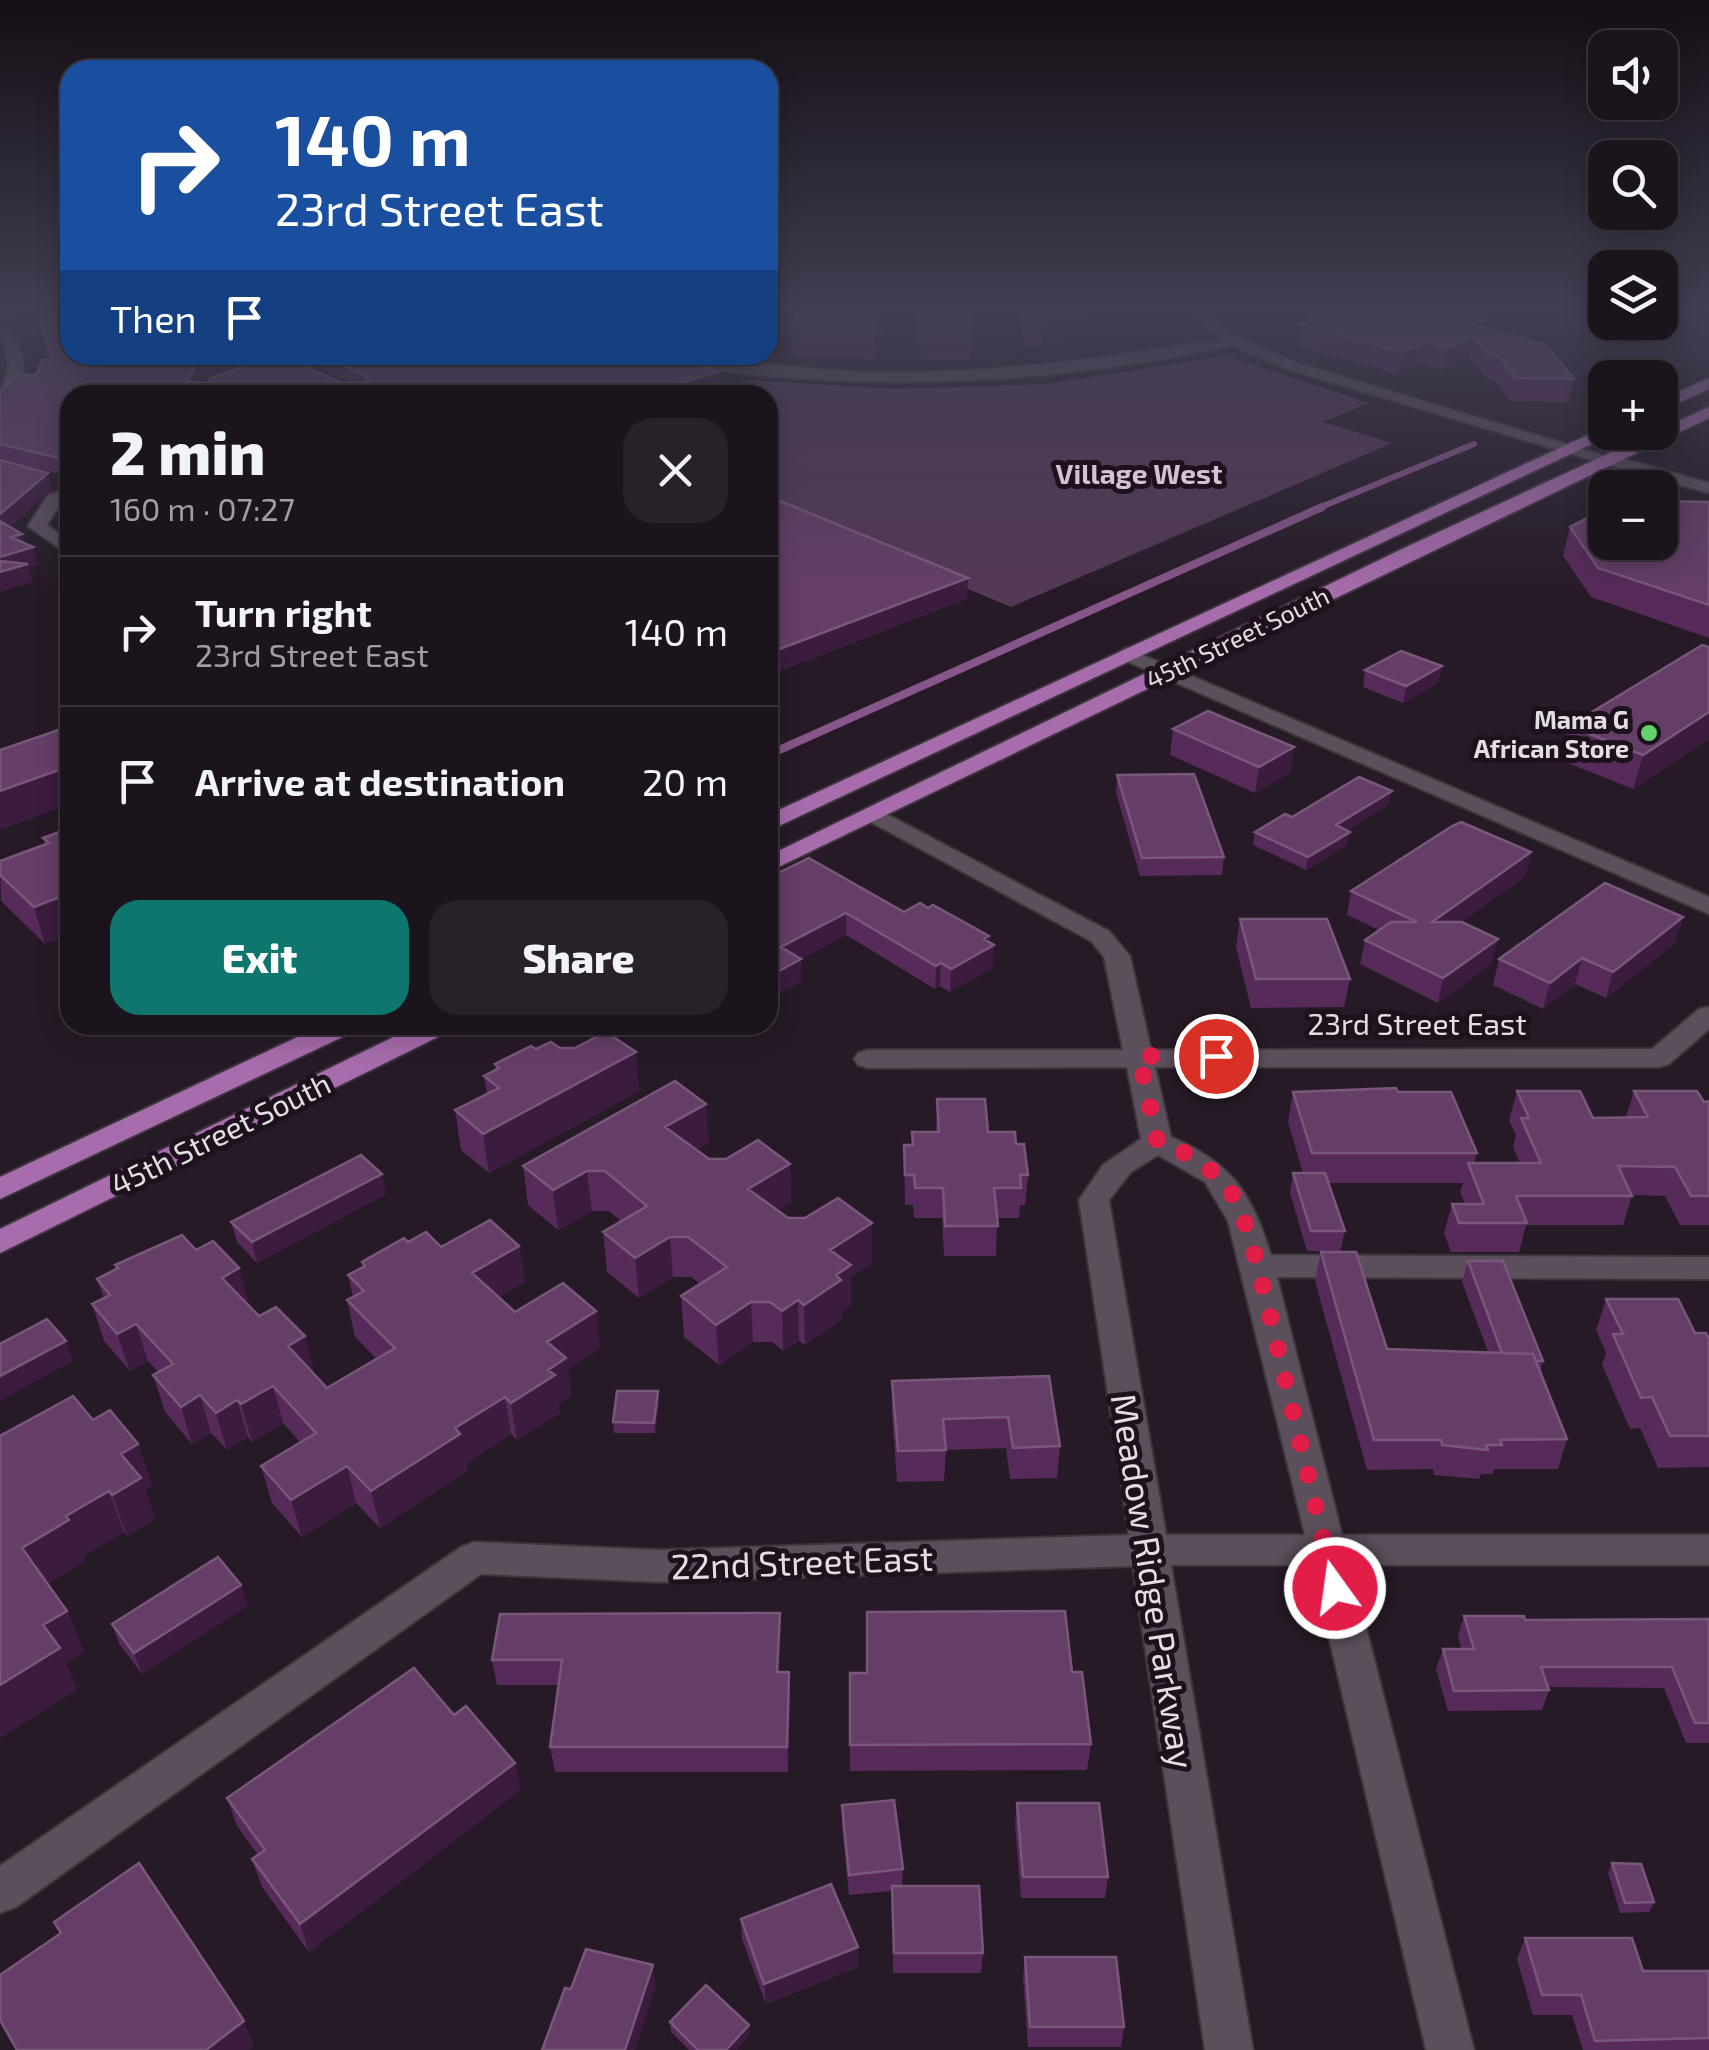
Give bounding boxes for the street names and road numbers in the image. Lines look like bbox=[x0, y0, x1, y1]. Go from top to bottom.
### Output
street label: 45th Street South bbox=[1141, 580, 1333, 694]
street label: 23rd Street East bbox=[1307, 1005, 1527, 1041]
street label: 45th Street South bbox=[104, 1064, 336, 1202]
street label: Meadow Ridge Parkway bbox=[1104, 1391, 1204, 1771]
street label: 22nd Street East bbox=[670, 1535, 934, 1587]

